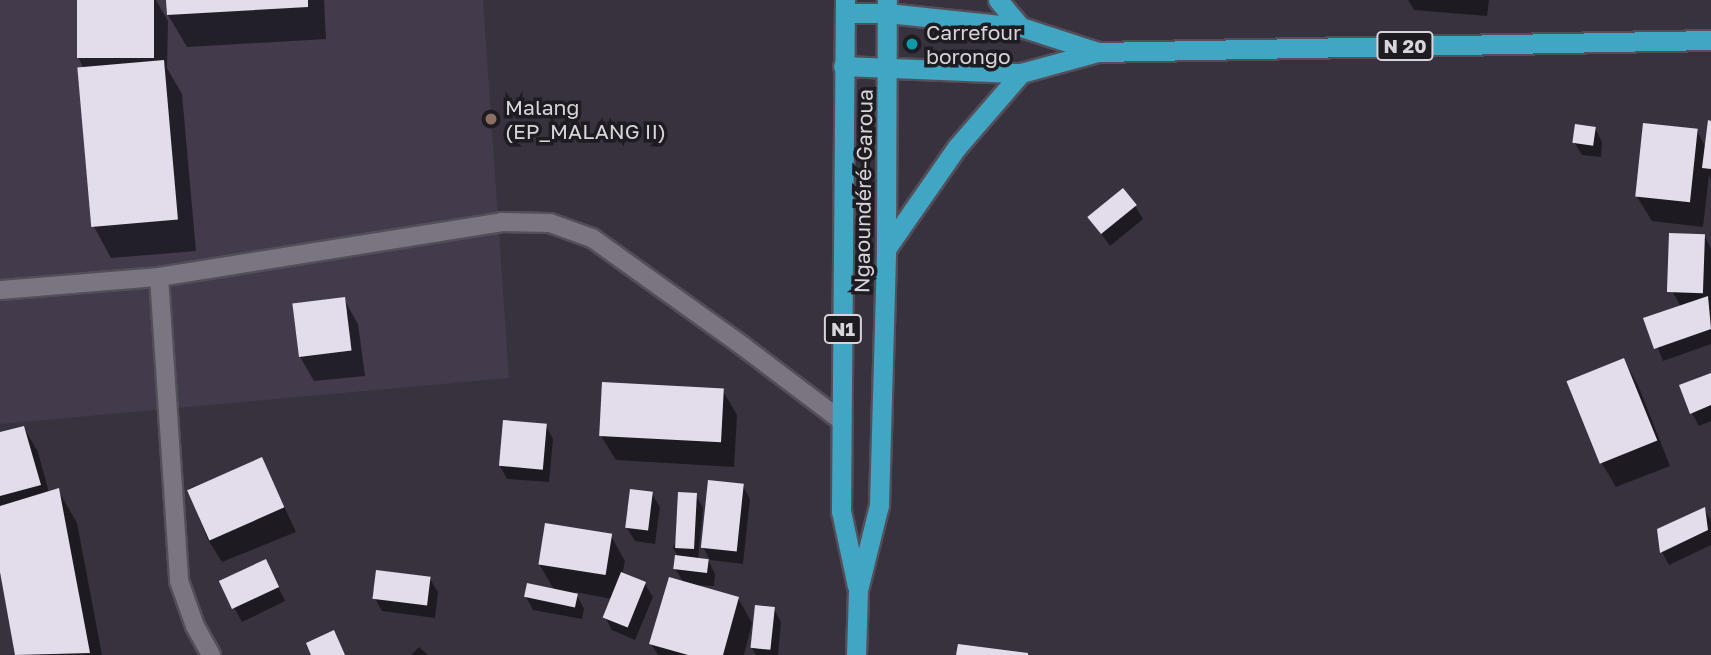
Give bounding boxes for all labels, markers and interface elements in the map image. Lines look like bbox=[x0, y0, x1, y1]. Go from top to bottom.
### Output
place label: Carrefour borongo bbox=[926, 19, 1021, 69]
road number: N 20 bbox=[1375, 30, 1435, 61]
marker: Carrefour borongo bbox=[904, 36, 920, 52]
street label: Ngaoundéré-Garoua bbox=[849, 89, 877, 293]
place label: Malang (EP_MALANG II) bbox=[505, 94, 666, 144]
marker: Malang (EP_MALANG II) bbox=[483, 111, 499, 127]
road number: N1 bbox=[824, 314, 862, 344]

